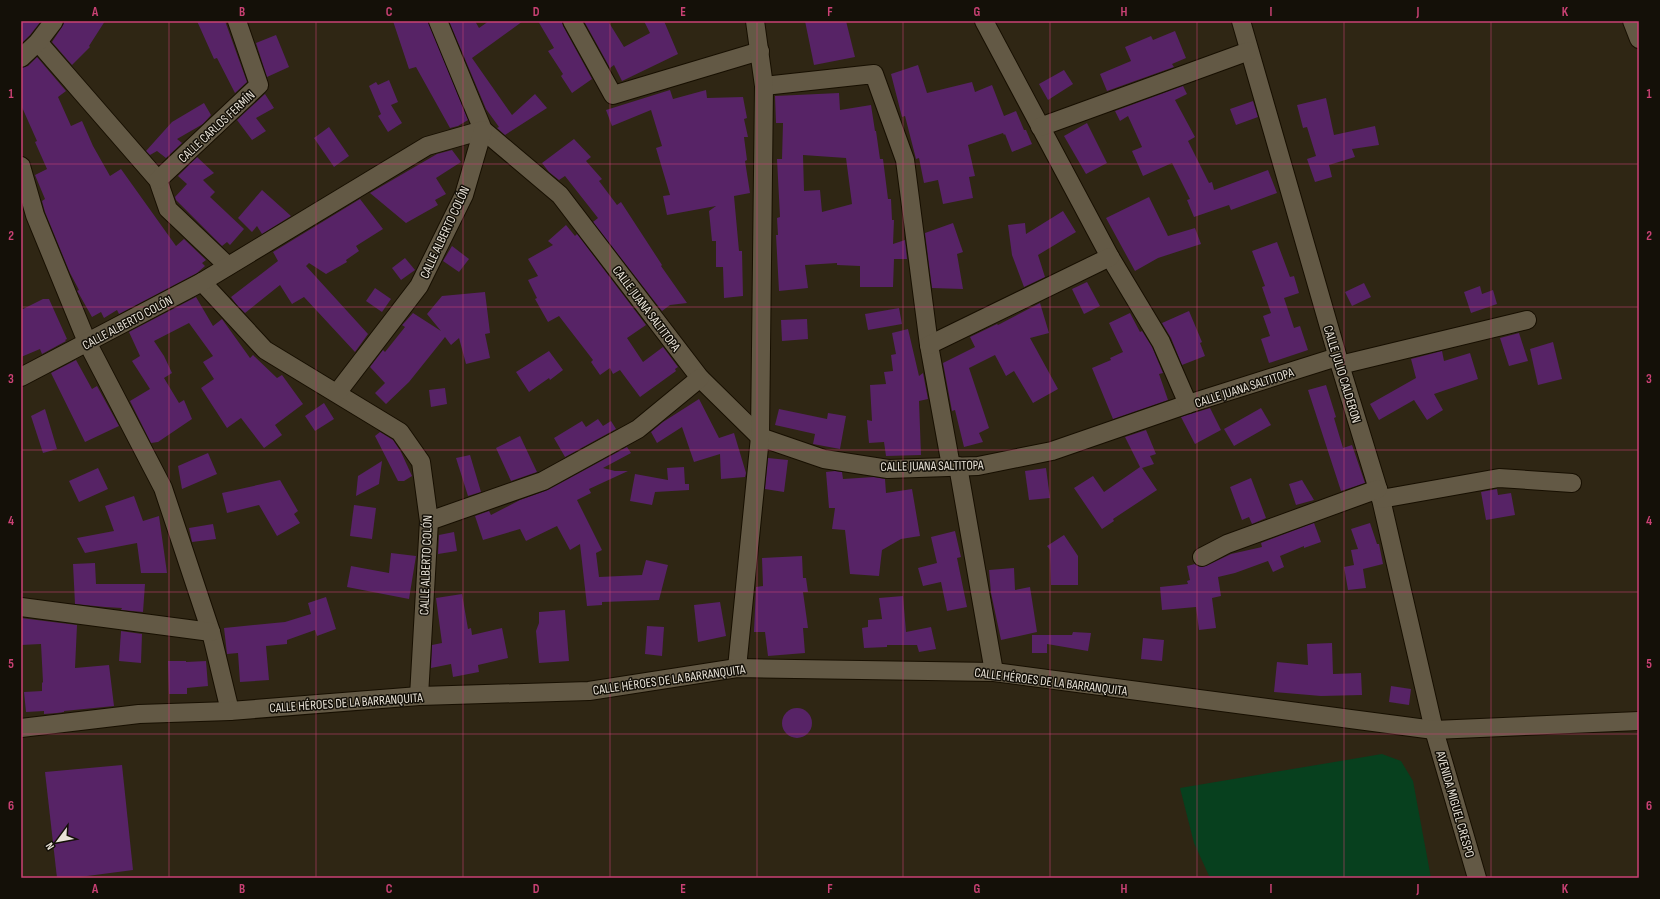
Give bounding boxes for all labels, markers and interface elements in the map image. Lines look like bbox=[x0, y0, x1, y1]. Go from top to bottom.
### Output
text: A bbox=[91, 4, 99, 20]
text: B bbox=[239, 4, 245, 20]
text: C bbox=[386, 4, 393, 20]
text: D bbox=[533, 4, 540, 20]
text: E bbox=[680, 4, 686, 20]
text: F bbox=[827, 4, 833, 20]
text: G bbox=[974, 4, 981, 20]
text: H bbox=[1121, 4, 1128, 20]
text: I bbox=[1270, 4, 1273, 20]
text: J bbox=[1416, 4, 1420, 20]
text: K bbox=[1562, 4, 1569, 20]
text: 1 bbox=[8, 86, 14, 102]
text: 1 bbox=[1646, 86, 1652, 102]
street label: CALLE CARLOS FERMÍN bbox=[175, 87, 258, 166]
street label: CALLE ALBERTO COLÓN bbox=[417, 184, 473, 281]
text: 2 bbox=[8, 228, 14, 244]
text: 2 bbox=[1646, 228, 1652, 244]
street label: CALLE JUANA SALTITOPA bbox=[609, 263, 684, 355]
street label: CALLE ALBERTO COLÓN bbox=[80, 292, 175, 353]
street label: CALLE JULIO CALDERON bbox=[1320, 323, 1365, 425]
street label: CALLE JUANA SALTITOPA bbox=[1193, 364, 1296, 411]
text: 3 bbox=[8, 371, 14, 387]
text: 3 bbox=[1646, 371, 1652, 387]
street label: CALLE JUANA SALTITOPA bbox=[880, 457, 984, 475]
text: 4 bbox=[8, 513, 14, 529]
text: 4 bbox=[1646, 513, 1652, 529]
street label: CALLE ALBERTO COLÓN bbox=[416, 515, 436, 615]
text: 5 bbox=[8, 656, 14, 672]
text: 5 bbox=[1646, 656, 1652, 672]
street label: CALLE HÉROES DE LA BARRANQUITA bbox=[592, 661, 747, 699]
street label: CALLE HÉROES DE LA BARRANQUITA bbox=[974, 665, 1129, 699]
street label: CALLE HÉROES DE LA BARRANQUITA bbox=[269, 690, 424, 716]
street label: AVENIDA MIGUEL CRESPO bbox=[1432, 748, 1478, 859]
text: 6 bbox=[8, 798, 14, 814]
text: 6 bbox=[1646, 798, 1652, 814]
north arrow bbox=[38, 821, 78, 861]
text: N bbox=[43, 840, 57, 852]
text: A bbox=[91, 881, 99, 897]
text: B bbox=[239, 881, 245, 897]
text: C bbox=[386, 881, 393, 897]
text: D bbox=[533, 881, 540, 897]
text: E bbox=[680, 881, 686, 897]
text: F bbox=[827, 881, 833, 897]
text: G bbox=[974, 881, 981, 897]
text: H bbox=[1121, 881, 1128, 897]
text: I bbox=[1270, 881, 1273, 897]
text: J bbox=[1416, 881, 1420, 897]
text: K bbox=[1562, 881, 1569, 897]

